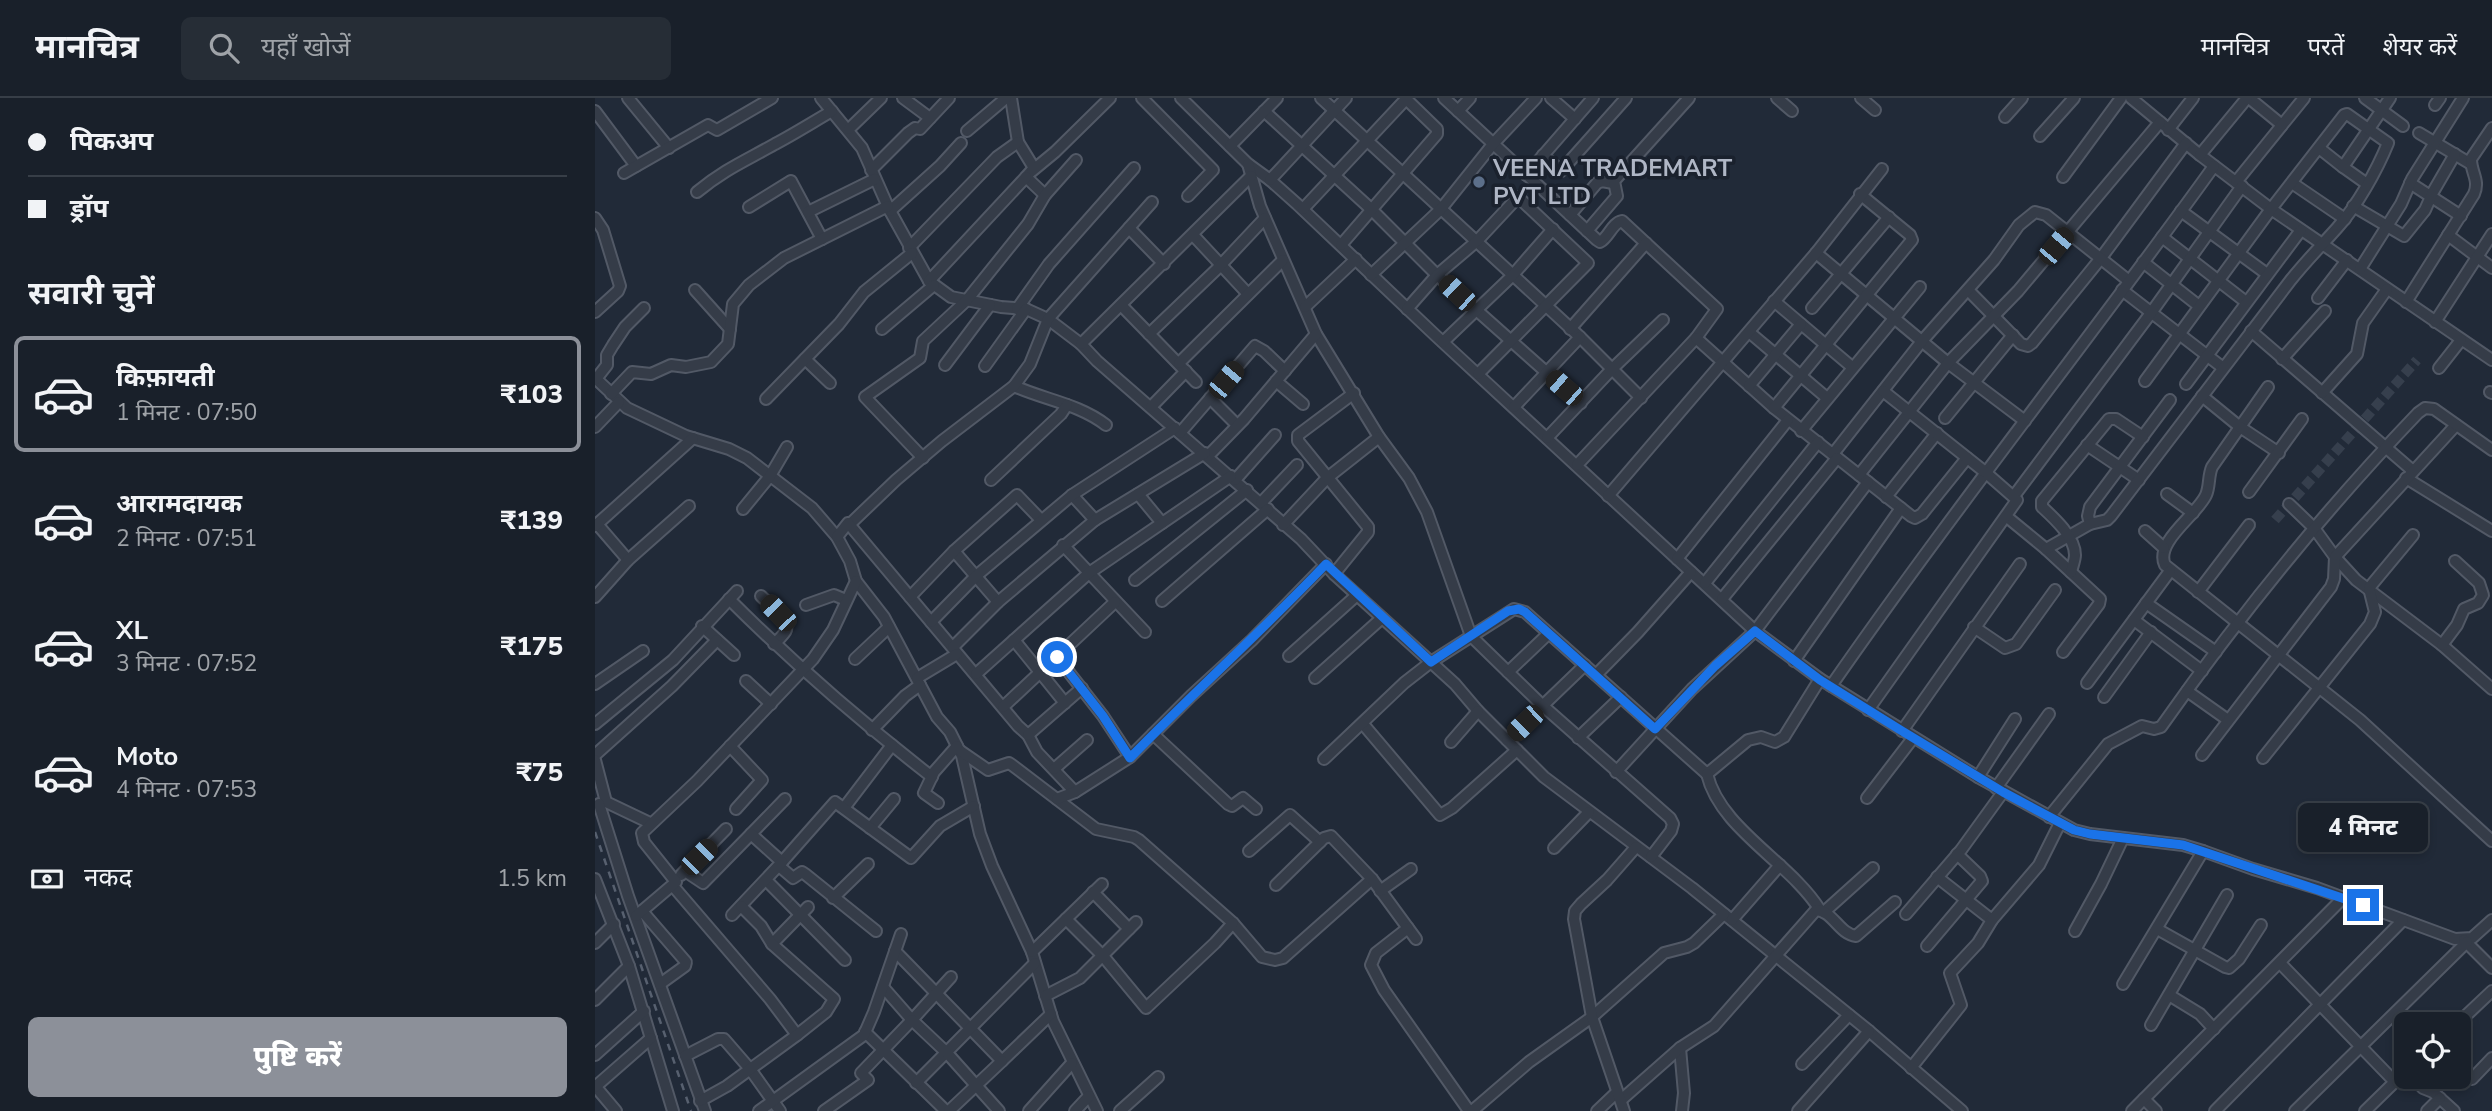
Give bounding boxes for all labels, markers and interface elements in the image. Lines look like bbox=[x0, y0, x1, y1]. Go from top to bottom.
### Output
search box bbox=[181, 17, 671, 80]
text: मानचित्र bbox=[35, 25, 139, 70]
icon: search bbox=[205, 29, 243, 67]
text: यहाँ खोजें bbox=[261, 30, 351, 65]
text: मानचित्र bbox=[2201, 31, 2269, 63]
text: परतें bbox=[2307, 31, 2345, 63]
text: शेयर करें bbox=[2383, 31, 2457, 63]
text: पिकअप bbox=[70, 124, 153, 159]
place label: VEENA TRADEMART PVT LTD bbox=[1492, 152, 1732, 212]
marker: VEENA TRADEMART PVT LTD bbox=[1471, 174, 1487, 190]
text: ड्रॉप bbox=[70, 191, 108, 226]
car bbox=[2035, 223, 2078, 269]
car bbox=[1435, 271, 1480, 315]
text: सवारी चुनें bbox=[28, 272, 154, 315]
car bbox=[1205, 357, 1248, 403]
text: किफ़ायती bbox=[116, 360, 215, 395]
icon: car bbox=[32, 363, 95, 426]
car bbox=[1542, 366, 1587, 410]
text: ₹103 bbox=[501, 377, 563, 412]
text: 1 मिनट · 07:50 bbox=[116, 397, 257, 428]
text: आरामदायक bbox=[116, 486, 242, 521]
icon: car bbox=[32, 489, 95, 552]
text: ₹139 bbox=[501, 503, 563, 538]
text: 2 मिनट · 07:51 bbox=[116, 523, 257, 554]
car bbox=[756, 591, 801, 635]
text: XL bbox=[116, 613, 148, 648]
icon: car bbox=[32, 615, 95, 678]
text: ₹175 bbox=[501, 629, 563, 664]
route start bbox=[1041, 641, 1073, 673]
text: 3 मिनट · 07:52 bbox=[116, 648, 257, 679]
car bbox=[1503, 701, 1548, 745]
text: Moto bbox=[116, 739, 178, 774]
icon: car bbox=[32, 741, 95, 804]
text: ₹75 bbox=[516, 755, 563, 790]
text: 4 मिनट · 07:53 bbox=[116, 774, 257, 805]
callout: 4 मिनट bbox=[2298, 804, 2428, 852]
text: 4 मिनट bbox=[2328, 812, 2398, 843]
car bbox=[677, 835, 722, 879]
icon: cash bbox=[28, 860, 66, 898]
text: नकद bbox=[84, 860, 132, 895]
text: 1.5 km bbox=[497, 863, 567, 894]
route end bbox=[2347, 889, 2379, 921]
map controls bbox=[2394, 1012, 2471, 1089]
button: locate bbox=[2394, 1012, 2471, 1089]
button: पुष्टि करें bbox=[28, 1017, 567, 1097]

